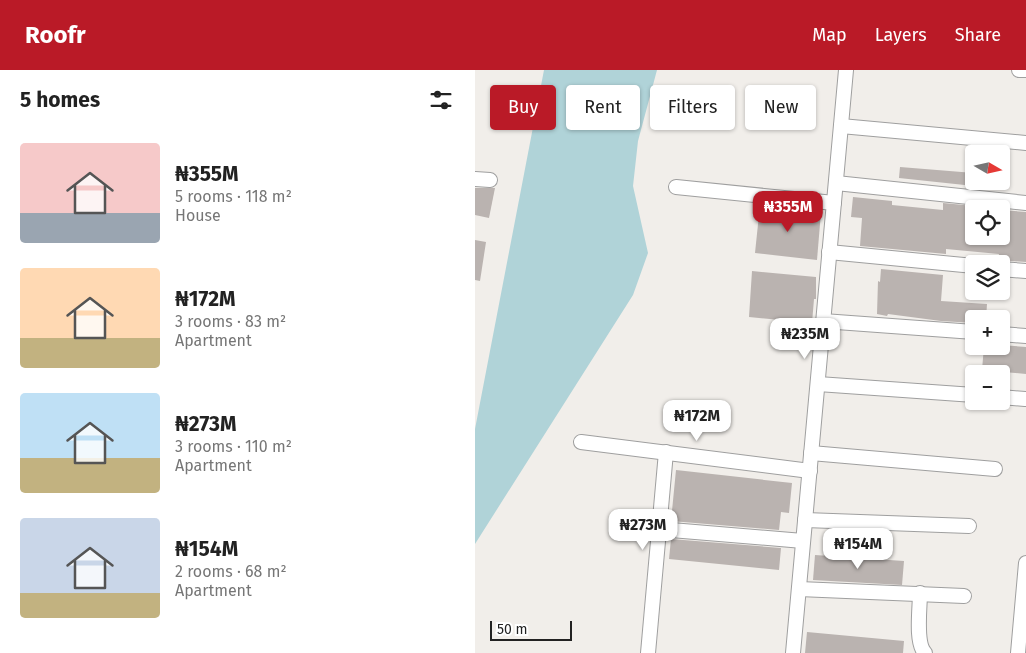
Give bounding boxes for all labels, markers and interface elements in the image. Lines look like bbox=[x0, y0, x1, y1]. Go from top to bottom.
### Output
text: Roofr bbox=[25, 21, 86, 49]
text: Map bbox=[812, 24, 847, 46]
text: Layers bbox=[875, 24, 927, 46]
text: Share bbox=[955, 24, 1001, 46]
chip: Buy bbox=[490, 85, 556, 130]
chip: Rent bbox=[566, 85, 640, 130]
chip: Filters bbox=[650, 85, 735, 130]
chip: New bbox=[745, 85, 816, 130]
icon: filters bbox=[427, 86, 455, 114]
text: 5 homes bbox=[20, 87, 100, 113]
north arrow bbox=[965, 145, 1010, 190]
map controls bbox=[965, 145, 1010, 410]
text: ₦355M bbox=[175, 161, 239, 187]
icon: home bbox=[60, 163, 120, 223]
text: 5 rooms · 118 m² bbox=[175, 187, 292, 206]
pin: ₦355M bbox=[753, 190, 823, 233]
text: ₦355M bbox=[764, 197, 812, 216]
button: locate bbox=[965, 200, 1010, 245]
text: House bbox=[175, 206, 221, 225]
button: layers bbox=[965, 255, 1010, 300]
text: ₦172M bbox=[175, 286, 236, 312]
icon: home bbox=[60, 288, 120, 348]
button: + bbox=[965, 310, 1010, 355]
text: 3 rooms · 83 m² bbox=[175, 312, 286, 331]
pin: ₦235M bbox=[770, 318, 840, 360]
text: ₦235M bbox=[781, 324, 829, 343]
text: Apartment bbox=[175, 331, 252, 350]
button: − bbox=[965, 365, 1010, 410]
pin: ₦172M bbox=[662, 400, 732, 442]
text: ₦172M bbox=[674, 406, 720, 425]
text: ₦273M bbox=[175, 411, 237, 437]
icon: home bbox=[60, 413, 120, 473]
text: 3 rooms · 110 m² bbox=[175, 437, 292, 456]
text: Apartment bbox=[175, 456, 252, 475]
pin: ₦273M bbox=[608, 508, 678, 551]
text: ₦273M bbox=[620, 515, 666, 534]
pin: ₦154M bbox=[823, 528, 893, 570]
text: ₦154M bbox=[834, 534, 882, 553]
text: ₦154M bbox=[175, 536, 238, 562]
icon: home bbox=[60, 538, 120, 598]
text: 2 rooms · 68 m² bbox=[175, 562, 287, 581]
text: Apartment bbox=[175, 581, 252, 600]
scale bar bbox=[490, 618, 573, 641]
text: 50 m bbox=[497, 621, 528, 638]

